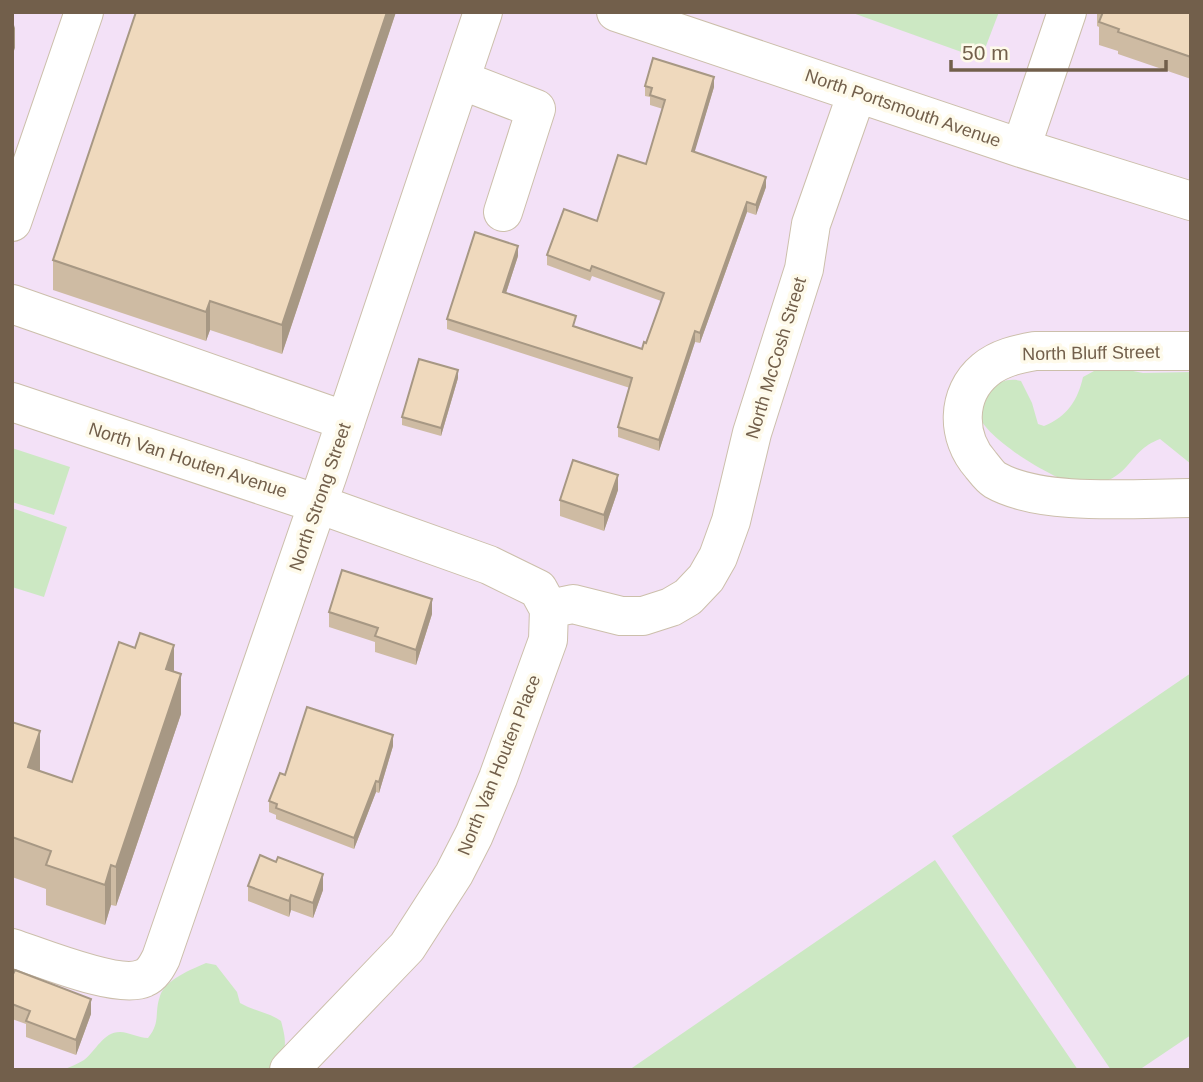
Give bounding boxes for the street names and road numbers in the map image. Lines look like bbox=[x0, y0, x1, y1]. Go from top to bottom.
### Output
street label: North Portsmouth Avenue bbox=[802, 65, 1004, 151]
street label: North McCosh Street bbox=[742, 275, 810, 441]
street label: North Bluff Street bbox=[1022, 342, 1160, 364]
street label: North Van Houten Avenue bbox=[86, 418, 290, 502]
street label: North Strong Street bbox=[285, 420, 355, 574]
street label: North Van Houten Place bbox=[454, 672, 544, 858]

